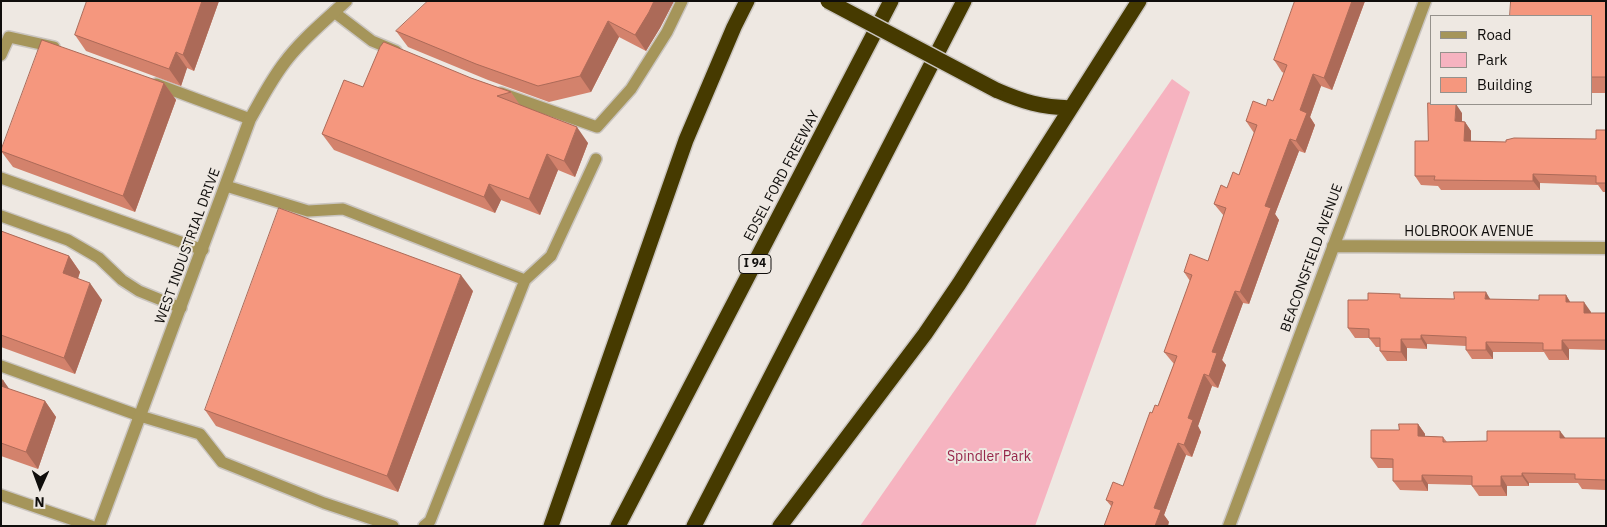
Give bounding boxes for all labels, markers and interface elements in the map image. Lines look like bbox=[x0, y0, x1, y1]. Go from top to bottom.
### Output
legend bbox=[1430, 15, 1592, 105]
text: Road bbox=[1477, 25, 1512, 44]
text: Park bbox=[1477, 50, 1507, 69]
text: Building bbox=[1477, 75, 1532, 94]
street label: EDSEL FORD FREEWAY bbox=[740, 108, 824, 244]
street label: WEST INDUSTRIAL DRIVE bbox=[152, 166, 224, 326]
street label: BEACONSFIELD AVENUE bbox=[1277, 182, 1347, 334]
street label: HOLBROOK AVENUE bbox=[1404, 224, 1534, 240]
road number: I 94 bbox=[739, 254, 771, 274]
park label: Spindler Park bbox=[947, 449, 1031, 465]
north arrow bbox=[15, 462, 65, 512]
text: N bbox=[34, 493, 45, 511]

